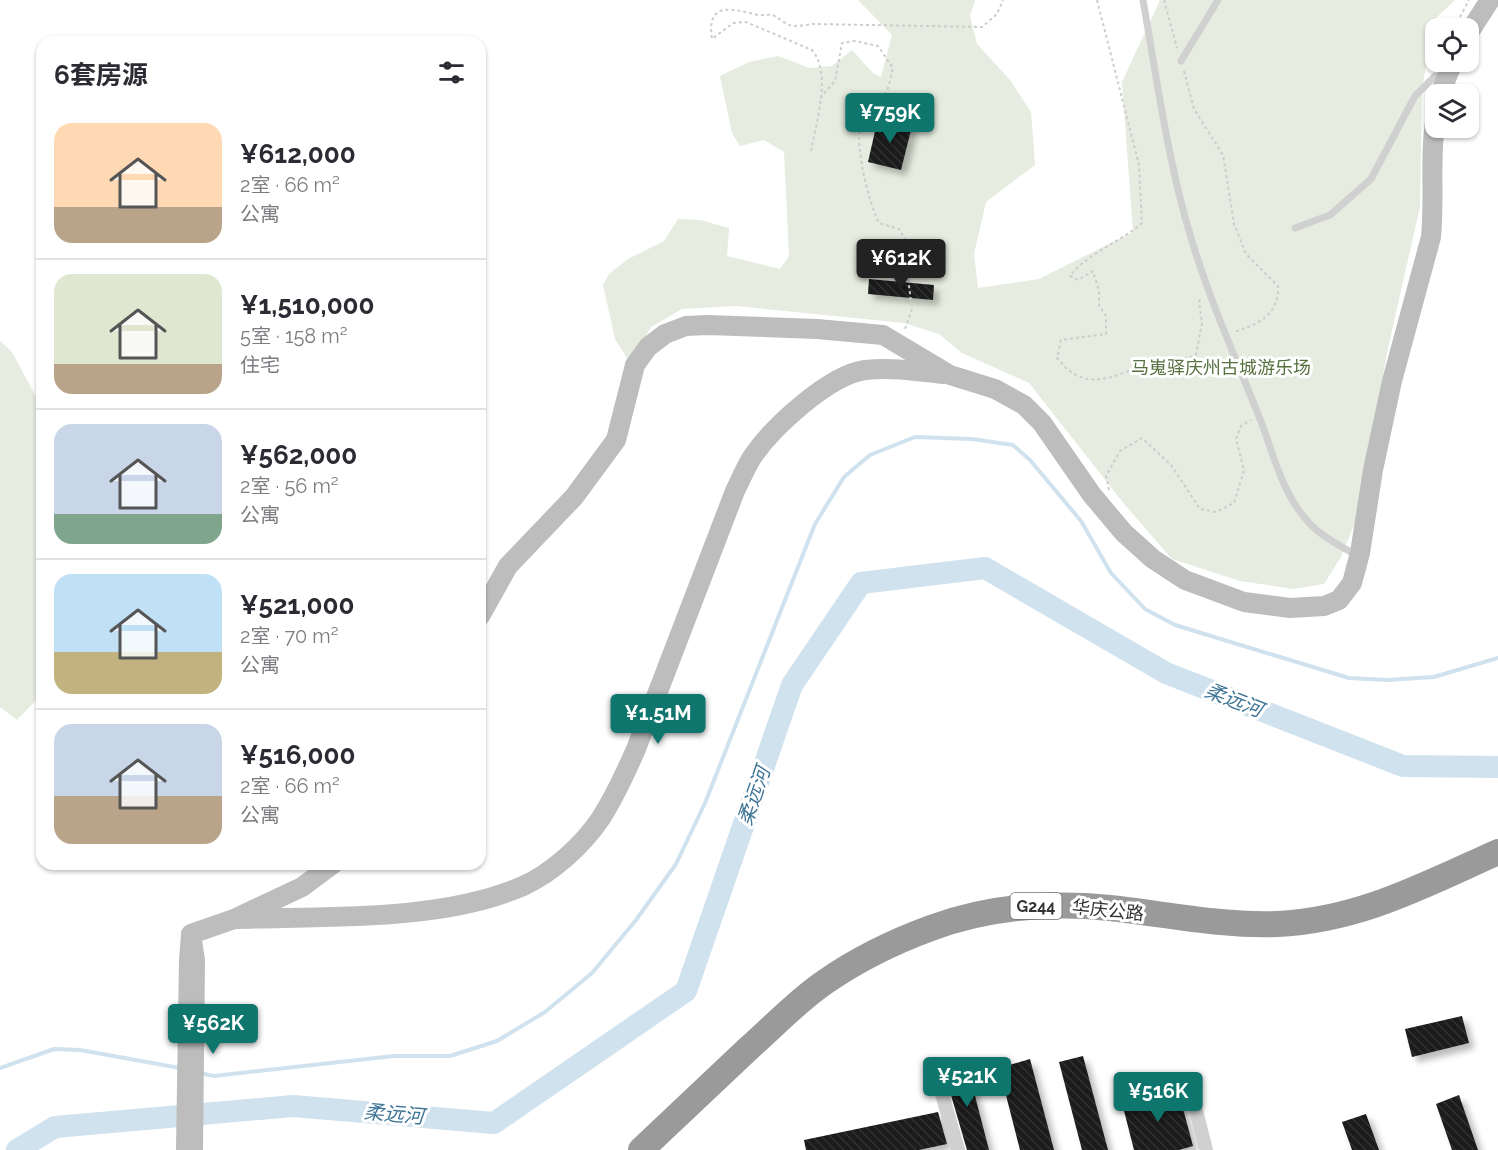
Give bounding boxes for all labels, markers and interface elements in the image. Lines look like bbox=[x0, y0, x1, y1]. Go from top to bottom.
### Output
map controls bbox=[1425, 18, 1479, 138]
button: locate bbox=[1425, 18, 1479, 72]
icon: filters bbox=[435, 56, 468, 89]
text: 6套房源 bbox=[54, 60, 148, 90]
button: layers bbox=[1425, 84, 1479, 138]
pin: ¥759K bbox=[848, 93, 932, 144]
text: ¥759K bbox=[859, 100, 921, 124]
text: ¥612,000 bbox=[240, 139, 356, 169]
icon: home bbox=[102, 147, 174, 219]
text: 2室 · 66 m² bbox=[240, 173, 340, 197]
text: 公寓 bbox=[240, 202, 280, 226]
pin: ¥612K bbox=[859, 239, 943, 290]
text: ¥612K bbox=[871, 246, 931, 270]
text: ¥1,510,000 bbox=[240, 290, 375, 320]
icon: home bbox=[102, 298, 174, 370]
text: 5室 · 158 m² bbox=[240, 324, 347, 348]
text: 住宅 bbox=[240, 353, 280, 377]
park label: 马嵬驿庆州古城游乐场 bbox=[1131, 357, 1311, 378]
text: ¥562,000 bbox=[240, 440, 357, 470]
icon: home bbox=[102, 448, 174, 520]
text: 2室 · 56 m² bbox=[240, 474, 339, 498]
text: 公寓 bbox=[240, 503, 280, 527]
text: ¥521,000 bbox=[240, 590, 354, 620]
icon: home bbox=[102, 598, 174, 670]
text: 2室 · 70 m² bbox=[240, 624, 339, 648]
text: 公寓 bbox=[240, 653, 280, 677]
water label: 柔远河 bbox=[1202, 678, 1270, 723]
pin: ¥1.51M bbox=[609, 694, 707, 745]
text: ¥1.51M bbox=[625, 701, 691, 725]
text: ¥516,000 bbox=[240, 740, 355, 770]
icon: home bbox=[102, 748, 174, 820]
water label: 柔远河 bbox=[733, 760, 776, 828]
text: 2室 · 66 m² bbox=[240, 774, 340, 798]
text: 公寓 bbox=[240, 803, 280, 827]
road number: G244 bbox=[1010, 893, 1062, 919]
street label: 华庆公路 bbox=[1071, 896, 1145, 924]
pin: ¥562K bbox=[171, 1004, 255, 1055]
text: ¥562K bbox=[182, 1011, 244, 1035]
pin: ¥521K bbox=[925, 1057, 1009, 1108]
text: ¥521K bbox=[937, 1064, 997, 1088]
pin: ¥516K bbox=[1116, 1072, 1200, 1123]
text: ¥516K bbox=[1128, 1079, 1188, 1103]
water label: 柔远河 bbox=[363, 1099, 429, 1129]

